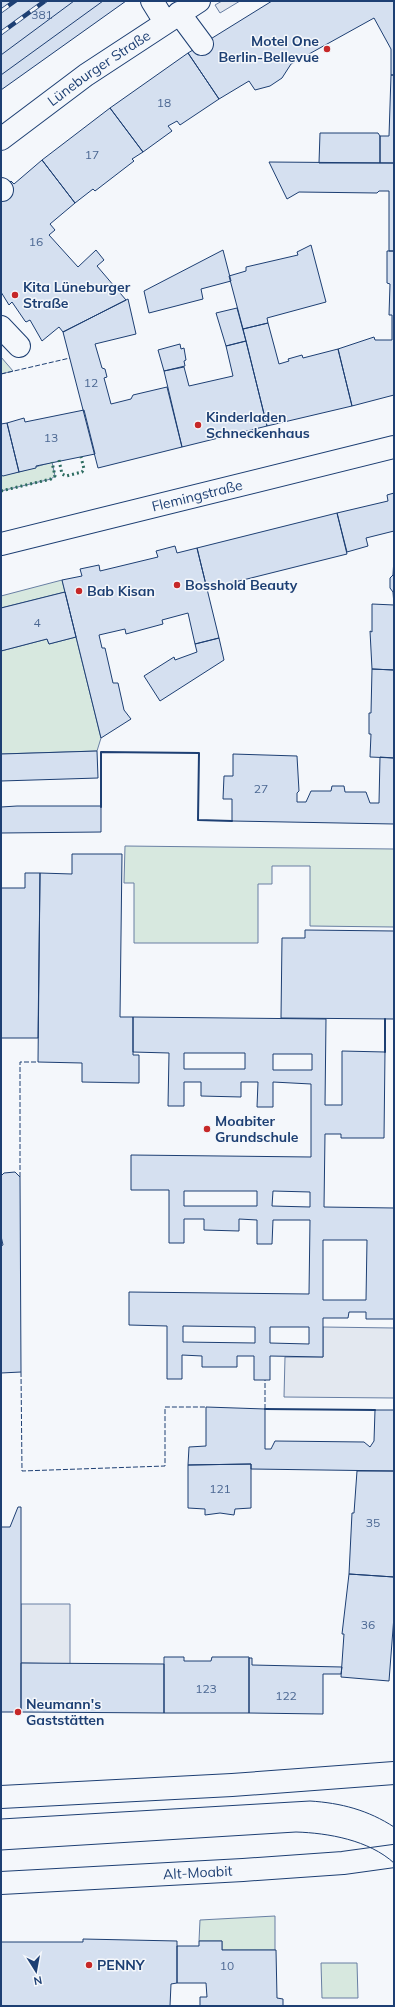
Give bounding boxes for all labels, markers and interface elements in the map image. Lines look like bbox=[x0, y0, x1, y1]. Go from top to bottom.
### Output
house number: 381 bbox=[31, 7, 53, 22]
street label: Lüneburger Straße bbox=[44, 26, 154, 110]
place label: Motel One Berlin-Bellevue bbox=[218, 32, 319, 66]
marker: Motel One Berlin-Bellevue bbox=[322, 44, 332, 54]
house number: 18 bbox=[157, 95, 171, 110]
house number: 17 bbox=[85, 147, 99, 162]
house number: 16 bbox=[29, 234, 43, 249]
place label: Kita Lüneburger Straße bbox=[23, 278, 131, 312]
marker: Kita Lüneburger Straße bbox=[10, 290, 20, 300]
house number: 12 bbox=[84, 375, 98, 390]
place label: Kinderladen Schneckenhaus bbox=[206, 408, 310, 442]
marker: Kinderladen Schneckenhaus bbox=[193, 420, 203, 430]
house number: 13 bbox=[44, 430, 58, 445]
street label: Flemingstraße bbox=[150, 476, 244, 515]
place label: Bosshold Beauty bbox=[185, 576, 298, 594]
marker: Bosshold Beauty bbox=[172, 580, 182, 590]
place label: Bab Kisan bbox=[87, 582, 155, 600]
marker: Bab Kisan bbox=[74, 586, 84, 596]
house number: 4 bbox=[33, 615, 41, 630]
house number: 27 bbox=[254, 781, 268, 796]
place label: Moabiter Grundschule bbox=[215, 1112, 299, 1146]
marker: Moabiter Grundschule bbox=[202, 1124, 212, 1134]
house number: 121 bbox=[209, 1481, 231, 1496]
house number: 35 bbox=[366, 1515, 380, 1530]
house number: 36 bbox=[361, 1617, 375, 1632]
house number: 123 bbox=[195, 1681, 217, 1696]
house number: 122 bbox=[275, 1688, 297, 1703]
place label: Neumann's Gaststätten bbox=[26, 1695, 104, 1729]
marker: Neumann's Gaststätten bbox=[13, 1707, 23, 1717]
street label: Alt-Moabit bbox=[163, 1862, 233, 1883]
north arrow bbox=[16, 1951, 56, 1991]
place label: PENNY bbox=[97, 1956, 146, 1974]
house number: 10 bbox=[220, 1958, 234, 1973]
marker: PENNY bbox=[84, 1960, 94, 1970]
text: N bbox=[32, 1973, 43, 1988]

